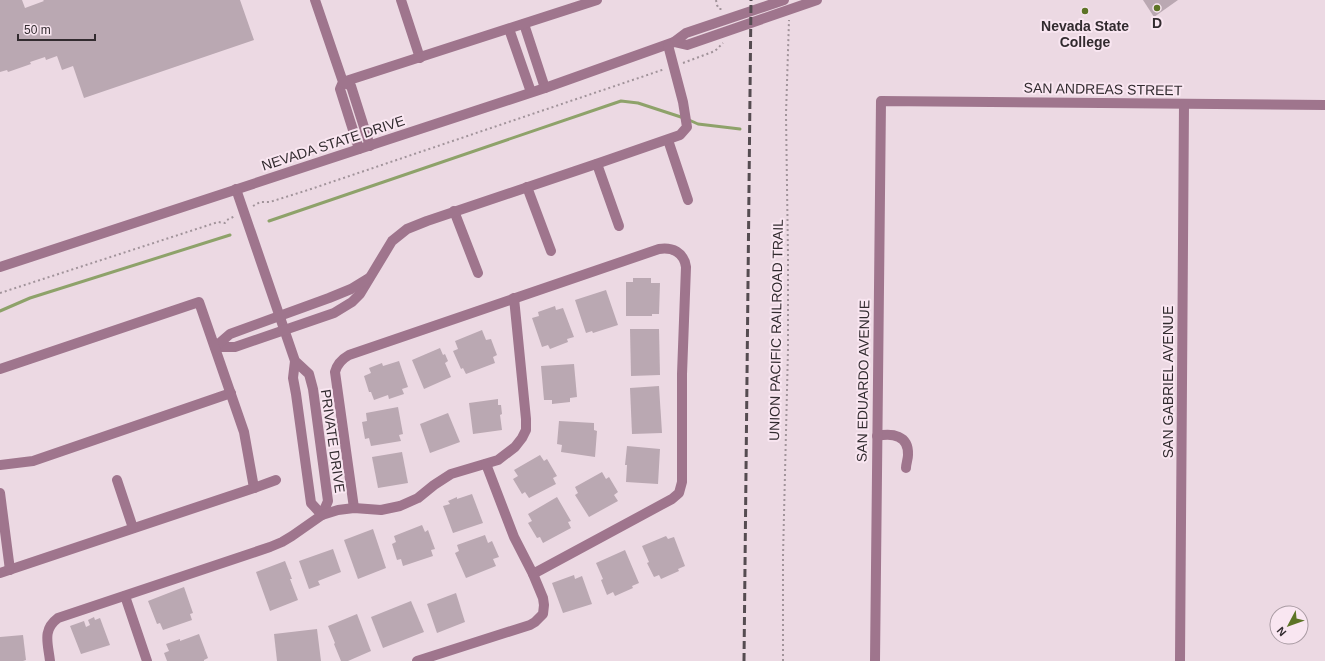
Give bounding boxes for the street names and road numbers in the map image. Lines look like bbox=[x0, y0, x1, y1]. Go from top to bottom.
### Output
street label: SAN ANDREAS STREET bbox=[1024, 80, 1183, 98]
street label: NEVADA STATE DRIVE bbox=[259, 112, 407, 174]
street label: UNION PACIFIC RAILROAD TRAIL bbox=[766, 219, 786, 441]
street label: SAN EDUARDO AVENUE bbox=[854, 300, 872, 462]
street label: SAN GABRIEL AVENUE bbox=[1160, 306, 1176, 458]
street label: PRIVATE DRIVE bbox=[318, 388, 348, 494]

